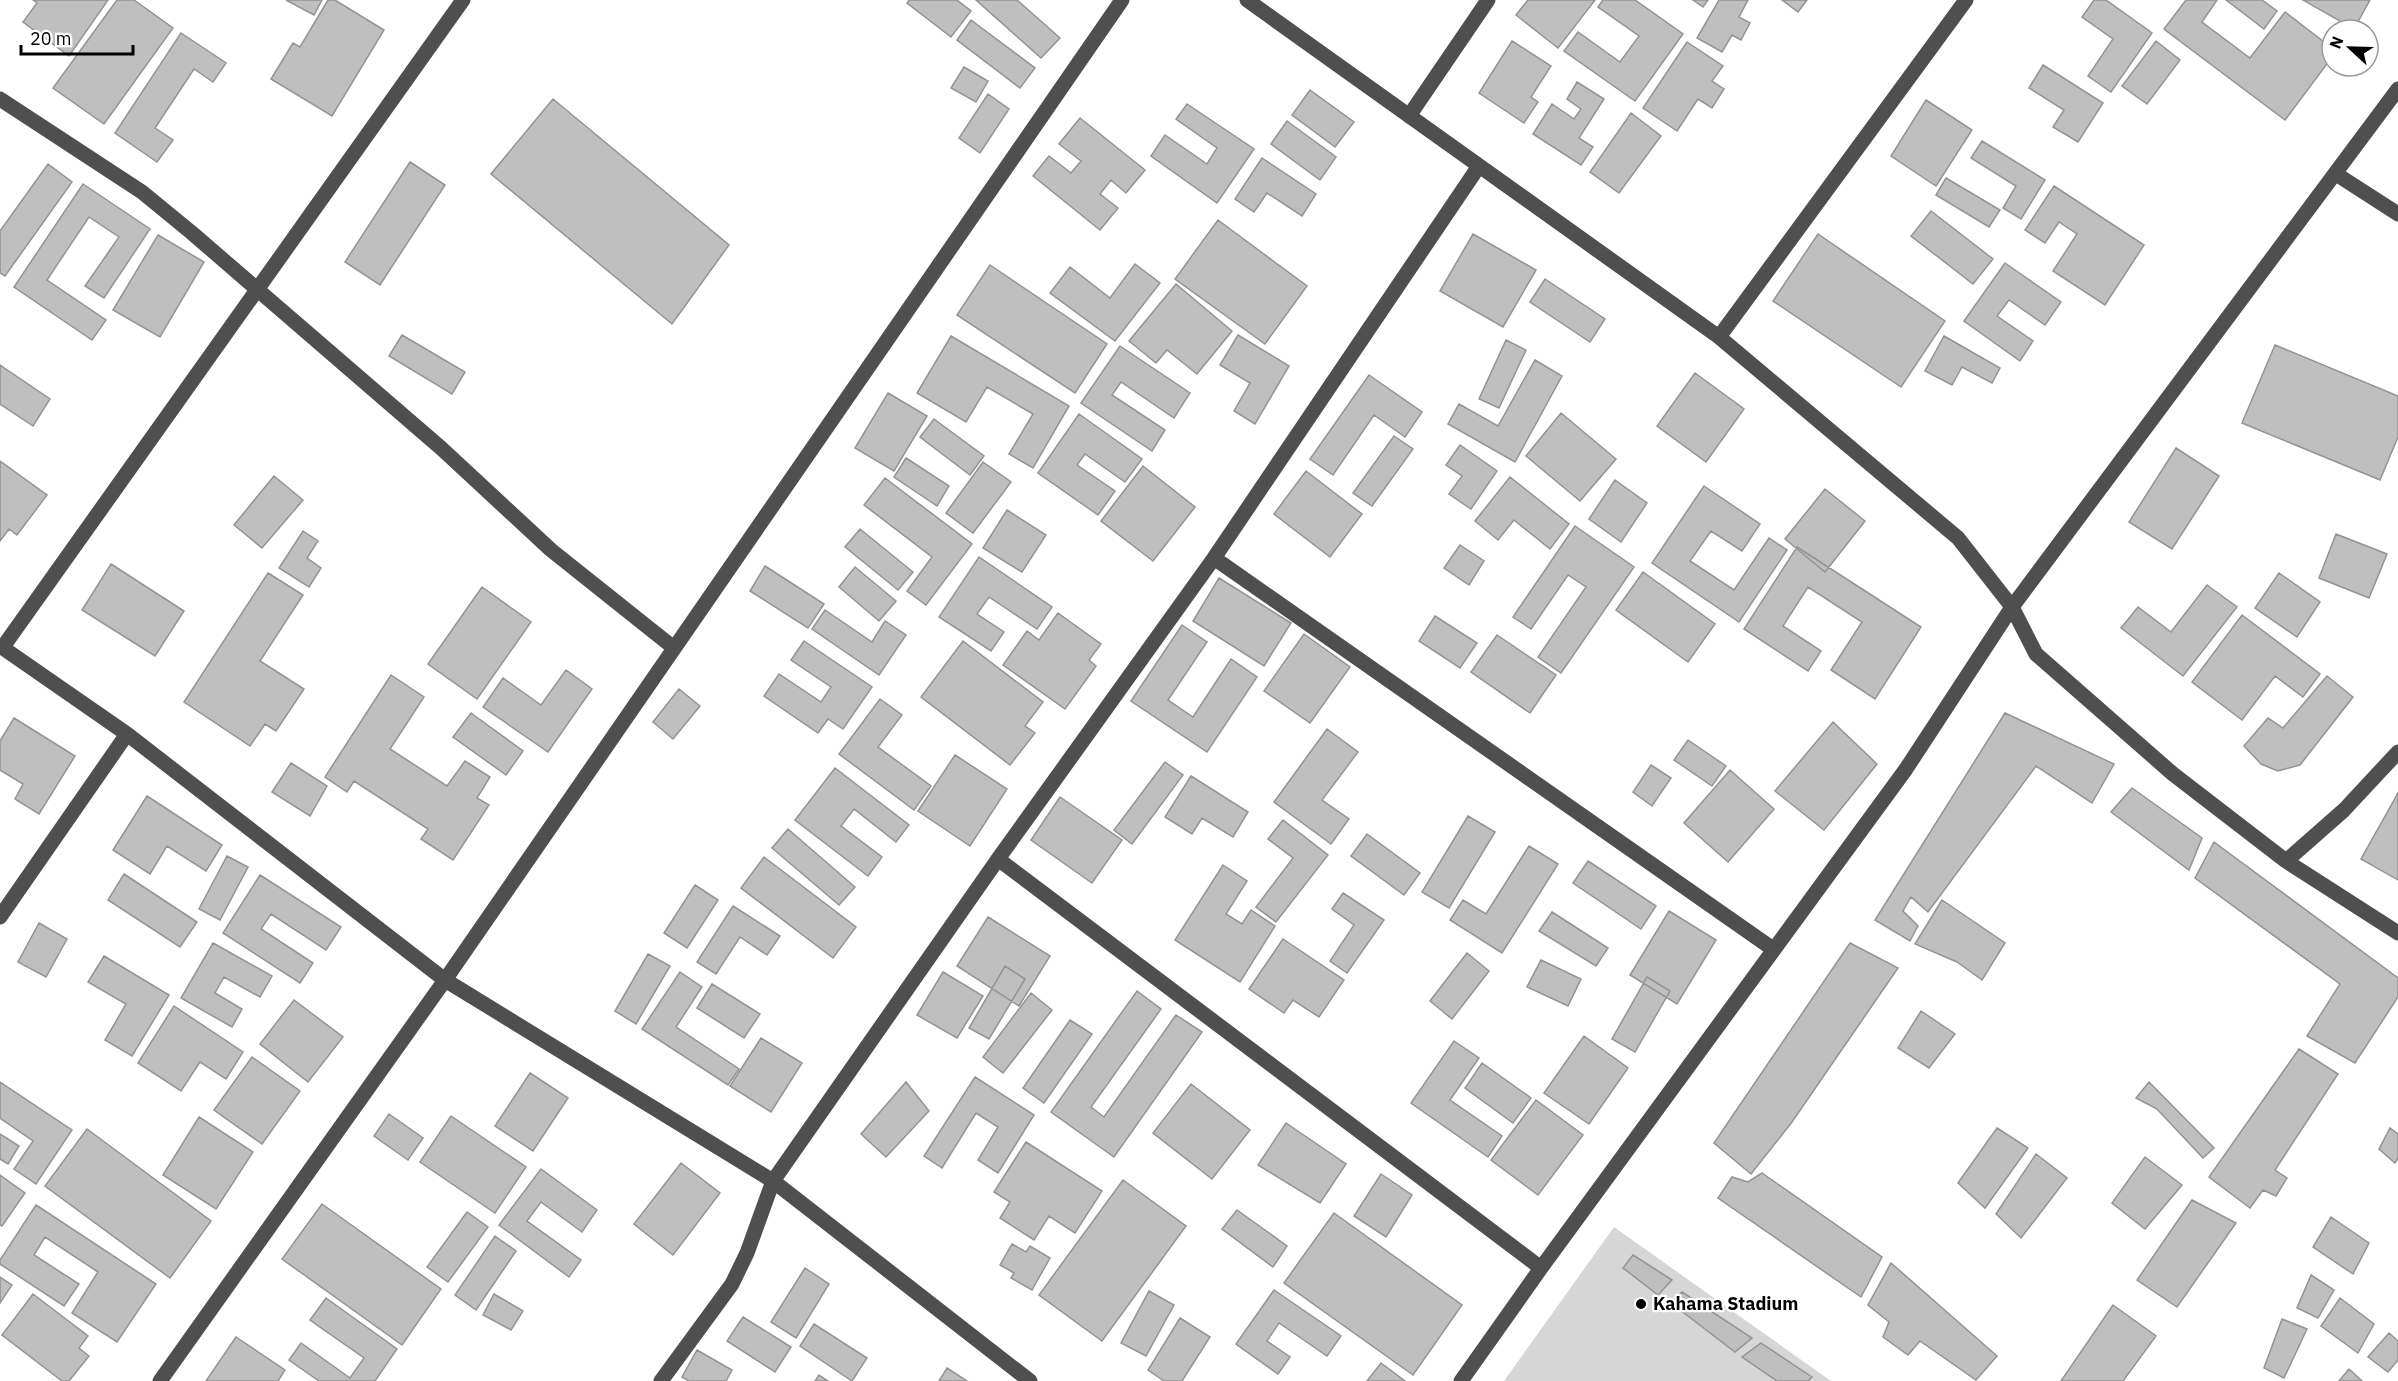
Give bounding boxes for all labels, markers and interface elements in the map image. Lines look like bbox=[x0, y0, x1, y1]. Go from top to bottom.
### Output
scale bar bbox=[21, 18, 134, 56]
north arrow bbox=[2320, 18, 2380, 78]
text: 20 m bbox=[30, 27, 72, 50]
text: N bbox=[2325, 33, 2348, 52]
place label: Kahama Stadium bbox=[1653, 1292, 1798, 1315]
marker: Kahama Stadium bbox=[1634, 1297, 1648, 1311]

